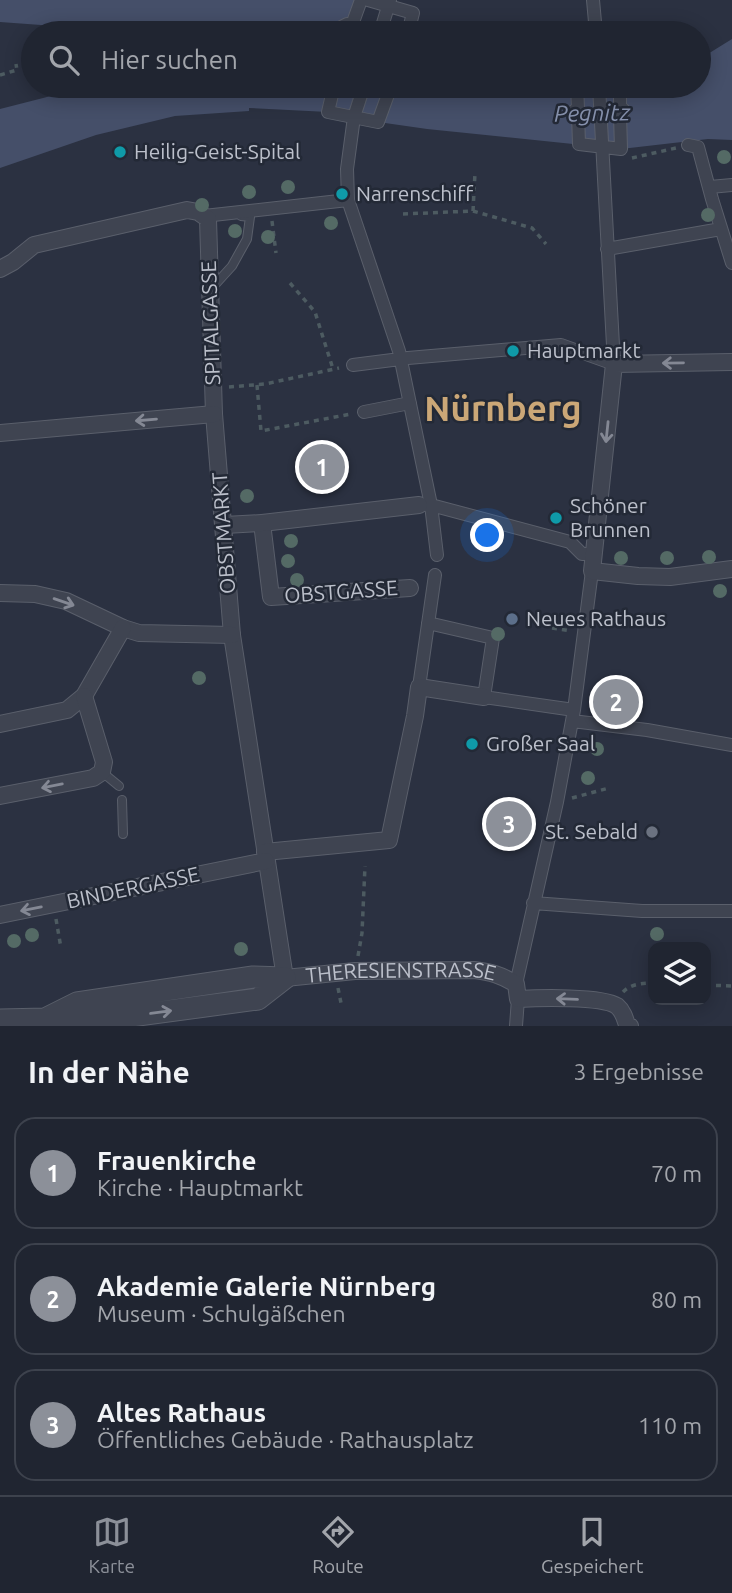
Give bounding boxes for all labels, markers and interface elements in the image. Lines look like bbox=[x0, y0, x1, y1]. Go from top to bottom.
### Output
search box bbox=[21, 21, 711, 98]
icon: search bbox=[45, 41, 83, 79]
text: Hier suchen bbox=[101, 45, 238, 74]
water label: Pegnitz bbox=[554, 99, 632, 126]
place label: Heilig-Geist-Spital bbox=[134, 139, 301, 163]
marker: Heilig-Geist-Spital bbox=[112, 144, 128, 160]
place label: Narrenschiff bbox=[356, 181, 474, 205]
marker: Narrenschiff bbox=[334, 186, 350, 202]
street label: SPITALGASSE bbox=[196, 260, 224, 386]
place label: Hauptmarkt bbox=[527, 338, 641, 362]
marker: Hauptmarkt bbox=[505, 343, 521, 359]
one-way arrow bbox=[662, 356, 685, 370]
district label: Nürnberg bbox=[424, 388, 582, 428]
one-way arrow bbox=[136, 414, 158, 427]
one-way arrow bbox=[600, 420, 613, 443]
pin: 1 bbox=[299, 441, 345, 493]
street label: OBSTMARKT bbox=[207, 471, 239, 595]
place label: Schöner Brunnen bbox=[570, 493, 651, 541]
marker: Schöner Brunnen bbox=[548, 510, 564, 526]
your location bbox=[470, 518, 504, 552]
street label: OBSTGASSE bbox=[283, 575, 398, 607]
one-way arrow bbox=[52, 597, 74, 609]
place label: Neues Rathaus bbox=[526, 606, 666, 630]
marker: Neues Rathaus bbox=[504, 611, 520, 627]
pin: 2 bbox=[593, 676, 639, 728]
place label: Großer Saal bbox=[486, 731, 595, 755]
marker: Großer Saal bbox=[464, 736, 480, 752]
one-way arrow bbox=[41, 780, 64, 794]
pin: 3 bbox=[486, 798, 532, 850]
place label: St. Sebald bbox=[545, 819, 638, 843]
marker: St. Sebald bbox=[644, 824, 660, 840]
street label: BINDERGASSE bbox=[64, 861, 201, 913]
one-way arrow bbox=[20, 903, 43, 916]
map controls bbox=[648, 942, 711, 1005]
button: layers bbox=[648, 942, 711, 1005]
street label: THERESIENSTRASSE bbox=[304, 957, 499, 987]
one-way arrow bbox=[556, 993, 579, 1006]
one-way arrow bbox=[149, 1005, 172, 1018]
text: In der Nähe bbox=[28, 1055, 190, 1089]
text: 3 Ergebnisse bbox=[573, 1059, 704, 1084]
text: Frauenkirche bbox=[97, 1146, 256, 1175]
text: 1 bbox=[47, 1161, 59, 1186]
text: 70 m bbox=[651, 1161, 702, 1186]
text: Kirche · Hauptmarkt bbox=[97, 1175, 303, 1200]
text: Akademie Galerie Nürnberg bbox=[97, 1272, 436, 1301]
text: 2 bbox=[47, 1287, 59, 1312]
text: 80 m bbox=[651, 1287, 702, 1312]
text: Museum · Schulgäßchen bbox=[97, 1301, 346, 1326]
text: Altes Rathaus bbox=[97, 1398, 266, 1427]
text: 3 bbox=[47, 1413, 59, 1438]
text: 110 m bbox=[638, 1413, 702, 1438]
text: Öffentliches Gebäude · Rathausplatz bbox=[97, 1427, 474, 1452]
tab: Karte bbox=[89, 1513, 135, 1577]
tab: Route bbox=[312, 1513, 364, 1577]
tab: Gespeichert bbox=[541, 1513, 643, 1577]

